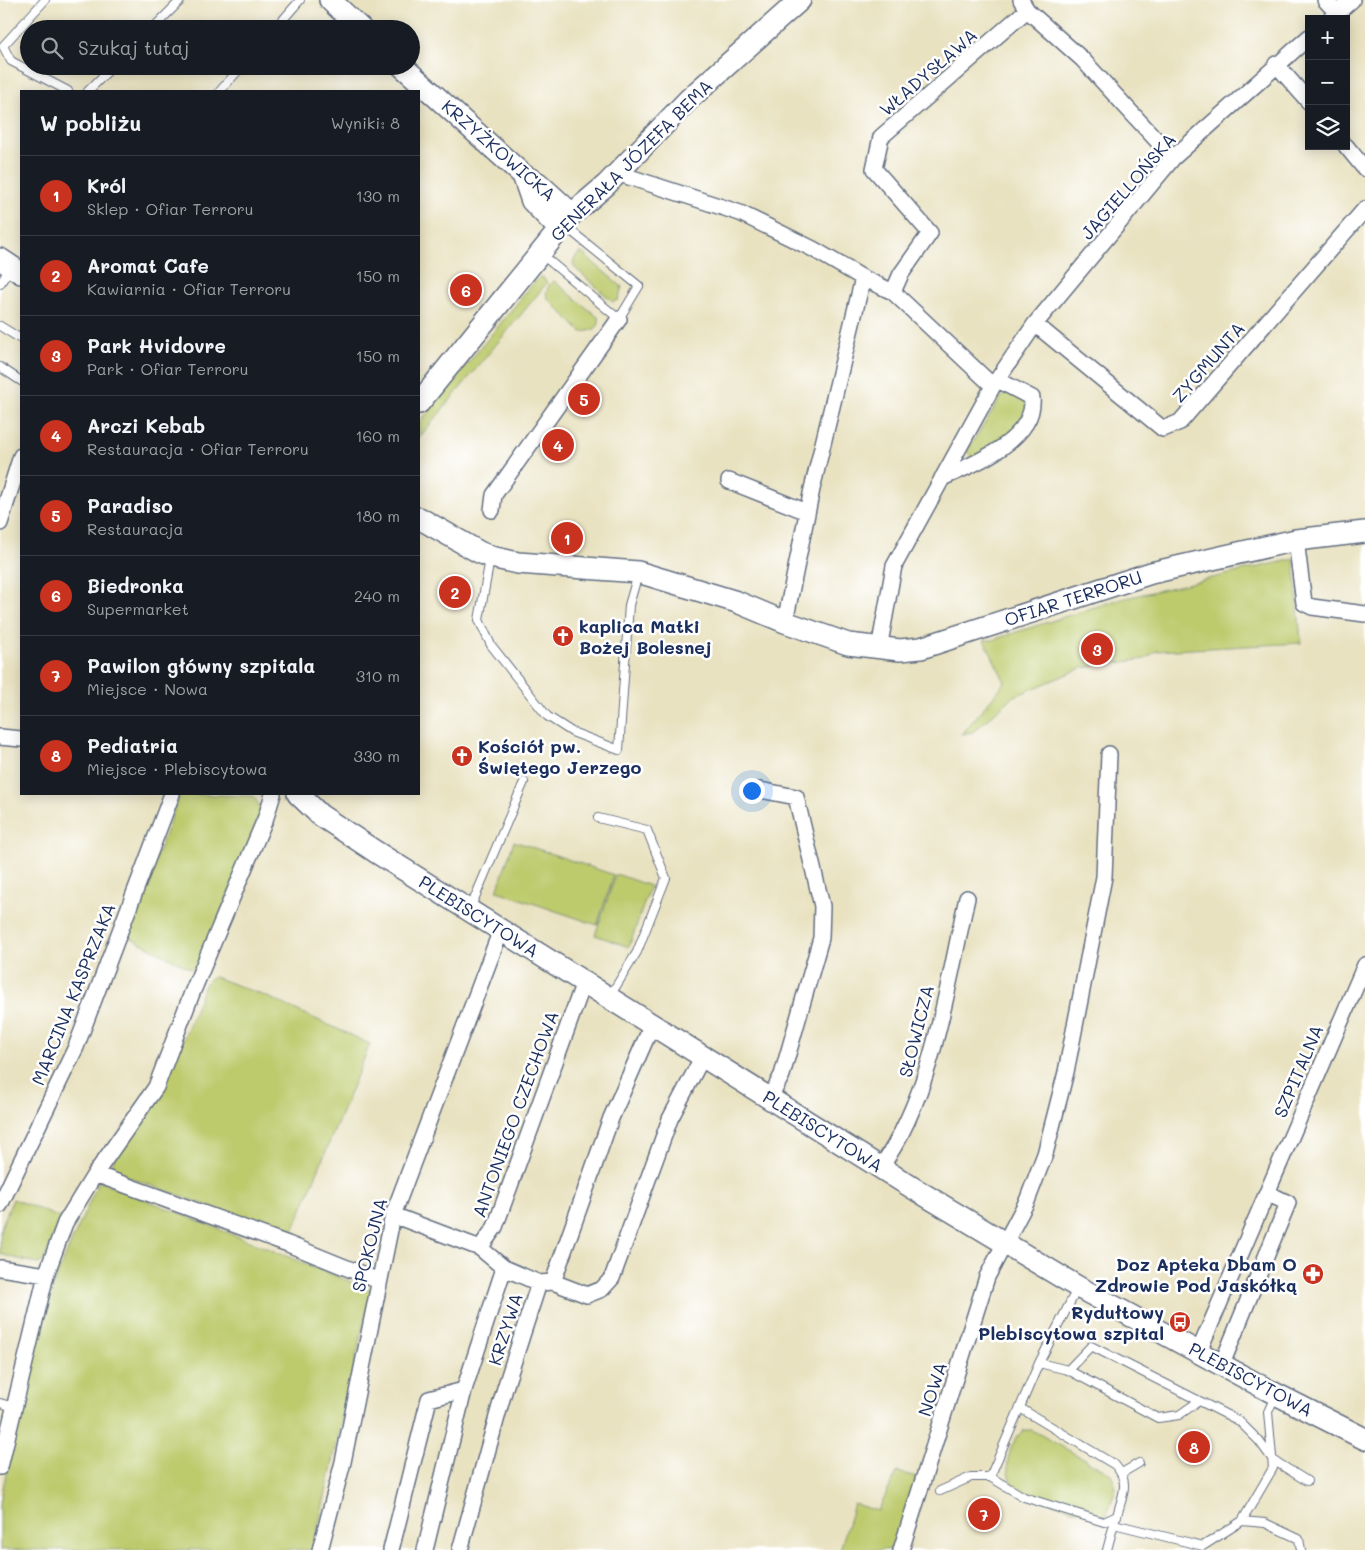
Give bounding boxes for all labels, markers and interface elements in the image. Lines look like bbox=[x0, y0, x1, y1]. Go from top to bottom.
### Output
map controls bbox=[1305, 15, 1350, 150]
button: + bbox=[1305, 15, 1350, 60]
search box bbox=[20, 20, 420, 75]
street label: WŁADYSŁAWA bbox=[874, 23, 982, 121]
icon: search bbox=[38, 34, 66, 62]
text: Szukaj tutaj bbox=[78, 35, 189, 60]
button: − bbox=[1305, 60, 1350, 105]
street label: GENERAŁA JÓZEFA BEMA bbox=[545, 74, 717, 246]
street label: KRZYŻKOWICKA bbox=[437, 94, 561, 206]
button: layers bbox=[1305, 105, 1350, 150]
text: W pobliżu bbox=[40, 109, 141, 136]
text: Wyniki: 8 bbox=[331, 112, 400, 133]
street label: JAGIELLOŃSKA bbox=[1075, 128, 1181, 244]
text: Król bbox=[87, 173, 126, 198]
text: 1 bbox=[52, 185, 60, 206]
text: 130 m bbox=[356, 185, 400, 206]
text: Sklep · Ofiar Terroru bbox=[87, 198, 254, 219]
text: Aromat Cafe bbox=[87, 253, 209, 278]
text: 2 bbox=[52, 265, 60, 286]
text: 150 m bbox=[356, 265, 400, 286]
pin: 6 bbox=[450, 271, 482, 309]
text: Kawiarnia · Ofiar Terroru bbox=[87, 278, 291, 299]
street label: ZYGMUNTA bbox=[1166, 317, 1250, 407]
text: Park Hvidovre bbox=[87, 333, 226, 358]
text: 3 bbox=[51, 345, 61, 366]
text: 150 m bbox=[356, 345, 400, 366]
text: Park · Ofiar Terroru bbox=[87, 358, 249, 379]
pin: 5 bbox=[568, 380, 600, 418]
text: Arczi Kebab bbox=[87, 413, 205, 438]
text: 4 bbox=[51, 425, 61, 446]
text: 160 m bbox=[355, 425, 400, 446]
pin: 4 bbox=[542, 426, 574, 464]
text: Restauracja · Ofiar Terroru bbox=[87, 438, 309, 459]
text: Paradiso bbox=[87, 493, 173, 518]
text: 5 bbox=[51, 505, 61, 526]
text: 180 m bbox=[355, 505, 400, 526]
text: Restauracja bbox=[87, 518, 183, 539]
pin: 1 bbox=[551, 519, 583, 557]
street label: OFIAR TERRORU bbox=[1001, 564, 1145, 632]
text: Biedronka bbox=[87, 573, 184, 598]
pin: 2 bbox=[439, 573, 471, 611]
text: 6 bbox=[51, 585, 61, 606]
text: 240 m bbox=[354, 585, 400, 606]
text: Supermarket bbox=[87, 598, 189, 619]
place label: kaplica Matki Bożej Bolesnej bbox=[579, 614, 712, 659]
church icon: kaplica Matki Bożej Bolesnej bbox=[551, 624, 575, 648]
pin: 3 bbox=[1081, 630, 1113, 668]
text: Pawilon główny szpitala bbox=[87, 653, 315, 678]
text: 7 bbox=[52, 665, 60, 686]
text: 310 m bbox=[356, 665, 400, 686]
text: Miejsce · Nowa bbox=[87, 678, 208, 699]
text: Pediatria bbox=[87, 733, 178, 758]
place label: Kościół pw. Świętego Jerzego bbox=[478, 734, 641, 779]
church icon: Kościół pw. Świętego Jerzego bbox=[450, 744, 474, 768]
text: 8 bbox=[51, 745, 61, 766]
text: 330 m bbox=[354, 745, 400, 766]
text: Miejsce · Plebiscytowa bbox=[87, 758, 267, 779]
your location bbox=[739, 778, 765, 804]
street label: PLEBISCYTOWA bbox=[414, 869, 544, 963]
street label: MARCINA KASPRZAKA bbox=[25, 899, 121, 1089]
street label: SŁOWICZA bbox=[893, 982, 939, 1080]
street label: ANTONIEGO CZECHOWA bbox=[466, 1007, 564, 1221]
street label: SZPITALNA bbox=[1268, 1021, 1328, 1121]
street label: PLEBISCYTOWA bbox=[758, 1084, 888, 1178]
street label: SPOKOJNA bbox=[346, 1195, 392, 1295]
place label: Doz Apteka Dbam O Zdrowie Pod Jaskółką bbox=[1094, 1252, 1297, 1297]
pharmacy icon: Doz Apteka Dbam O Zdrowie Pod Jaskółką bbox=[1301, 1262, 1325, 1286]
street label: KRZYWA bbox=[482, 1290, 528, 1368]
place label: Rydułtowy Plebiscytowa szpital bbox=[978, 1300, 1164, 1345]
bus stop icon: Rydułtowy Plebiscytowa szpital bbox=[1168, 1310, 1192, 1334]
street label: PLEBISCYTOWA bbox=[1185, 1336, 1317, 1422]
street label: NOWA bbox=[912, 1359, 952, 1419]
pin: 8 bbox=[1178, 1428, 1210, 1466]
pin: 7 bbox=[968, 1495, 1000, 1533]

